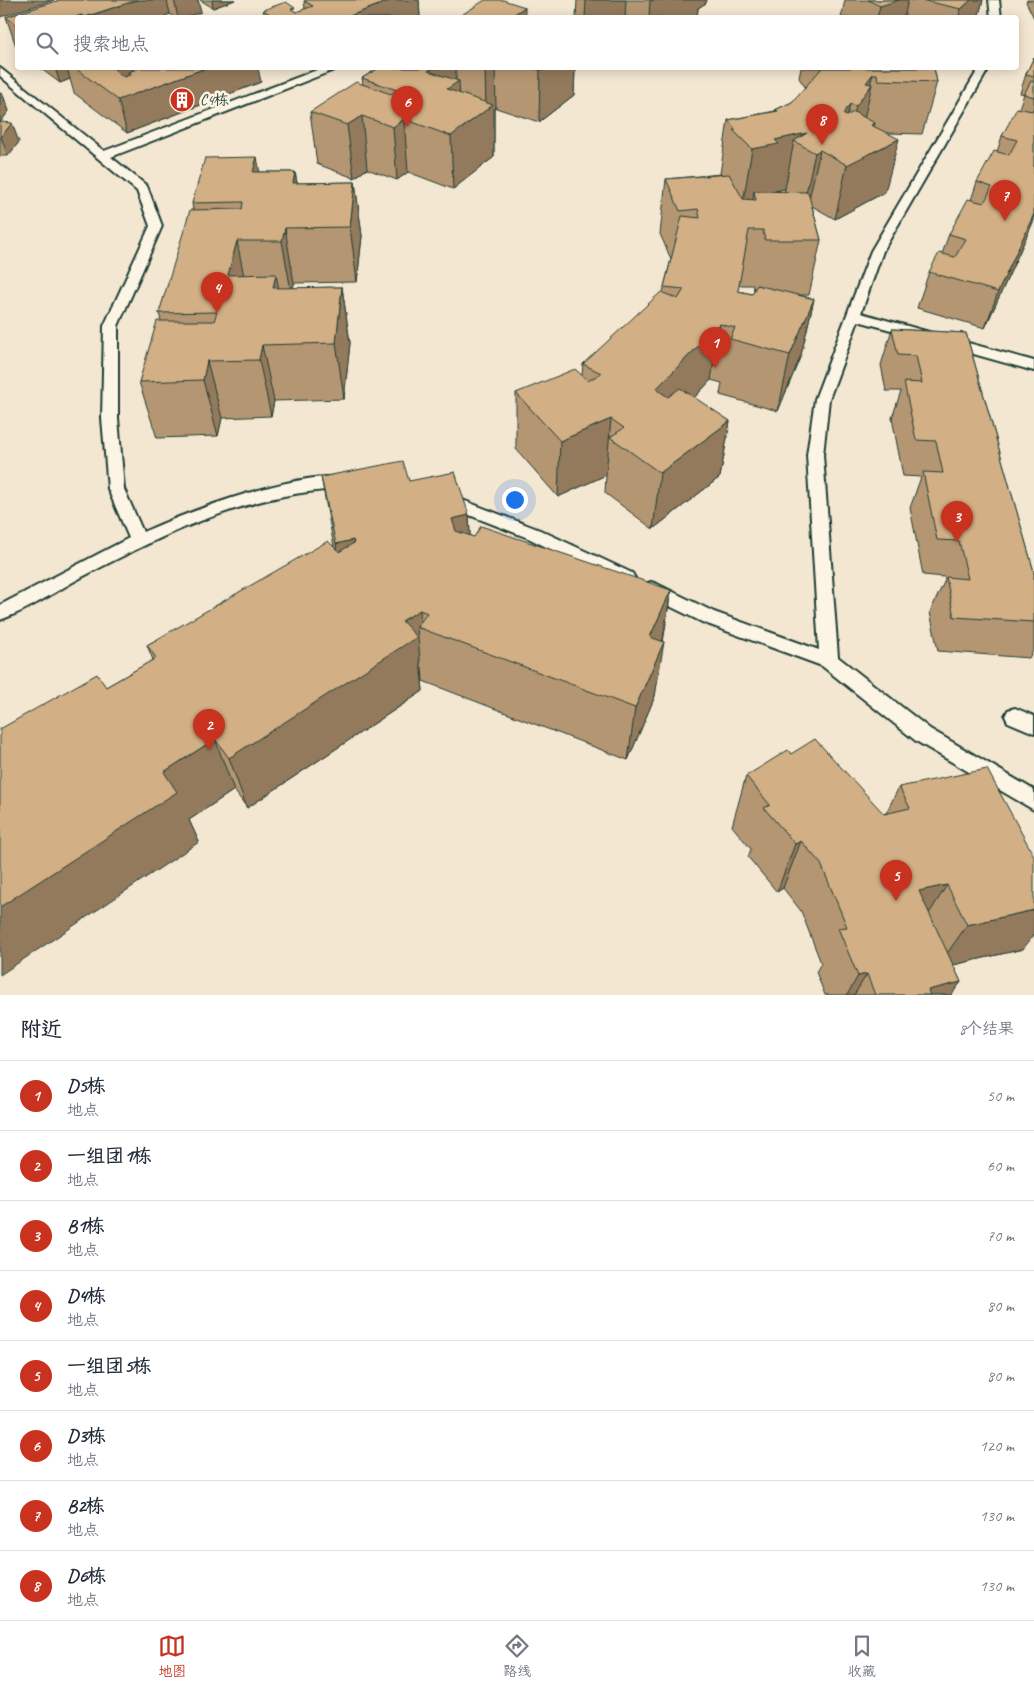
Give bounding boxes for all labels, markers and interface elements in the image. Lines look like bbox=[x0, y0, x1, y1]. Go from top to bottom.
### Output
search box bbox=[15, 15, 1019, 70]
icon: search bbox=[33, 29, 61, 57]
text: 搜索地点 bbox=[73, 32, 149, 56]
pin: 6 bbox=[391, 86, 423, 127]
building icon: C4栋 bbox=[169, 87, 195, 113]
place label: C4栋 bbox=[200, 91, 229, 110]
pin: 8 bbox=[806, 104, 838, 145]
pin: 7 bbox=[989, 180, 1021, 221]
pin: 4 bbox=[201, 272, 233, 313]
pin: 1 bbox=[699, 327, 731, 368]
your location bbox=[502, 487, 528, 513]
pin: 3 bbox=[941, 501, 973, 542]
pin: 2 bbox=[193, 709, 225, 750]
pin: 5 bbox=[880, 860, 912, 901]
text: 附近 bbox=[20, 1016, 62, 1042]
text: 8个结果 bbox=[959, 1019, 1014, 1039]
text: D5栋 bbox=[67, 1074, 105, 1098]
text: 1 bbox=[32, 1086, 40, 1106]
text: 50 m bbox=[987, 1086, 1014, 1106]
text: 地点 bbox=[67, 1100, 99, 1120]
text: 一组团1栋 bbox=[67, 1144, 152, 1168]
text: 2 bbox=[32, 1156, 40, 1176]
text: 60 m bbox=[987, 1156, 1014, 1176]
text: 地点 bbox=[67, 1170, 99, 1190]
text: B1栋 bbox=[67, 1214, 105, 1238]
text: 3 bbox=[32, 1226, 40, 1246]
text: 70 m bbox=[987, 1226, 1014, 1246]
text: 地点 bbox=[67, 1240, 99, 1260]
text: D4栋 bbox=[67, 1284, 106, 1308]
text: 4 bbox=[32, 1296, 40, 1316]
text: 80 m bbox=[987, 1296, 1014, 1316]
text: 地点 bbox=[67, 1310, 99, 1330]
text: 一组团5栋 bbox=[67, 1354, 151, 1378]
text: 5 bbox=[33, 1366, 39, 1386]
text: 80 m bbox=[987, 1366, 1014, 1386]
text: 地点 bbox=[67, 1380, 99, 1400]
text: D3栋 bbox=[67, 1424, 106, 1448]
text: 6 bbox=[32, 1436, 40, 1456]
text: 120 m bbox=[980, 1436, 1014, 1456]
text: 地点 bbox=[67, 1450, 99, 1470]
text: B2栋 bbox=[67, 1494, 105, 1518]
text: 7 bbox=[32, 1506, 40, 1526]
text: 130 m bbox=[980, 1506, 1014, 1526]
text: 地点 bbox=[67, 1520, 99, 1540]
text: D6栋 bbox=[67, 1564, 106, 1588]
text: 8 bbox=[32, 1576, 40, 1596]
text: 130 m bbox=[980, 1576, 1014, 1596]
text: 地点 bbox=[67, 1590, 99, 1610]
tab: 地图 bbox=[158, 1632, 186, 1680]
tab: 路线 bbox=[503, 1632, 531, 1680]
tab: 收藏 bbox=[848, 1632, 876, 1680]

